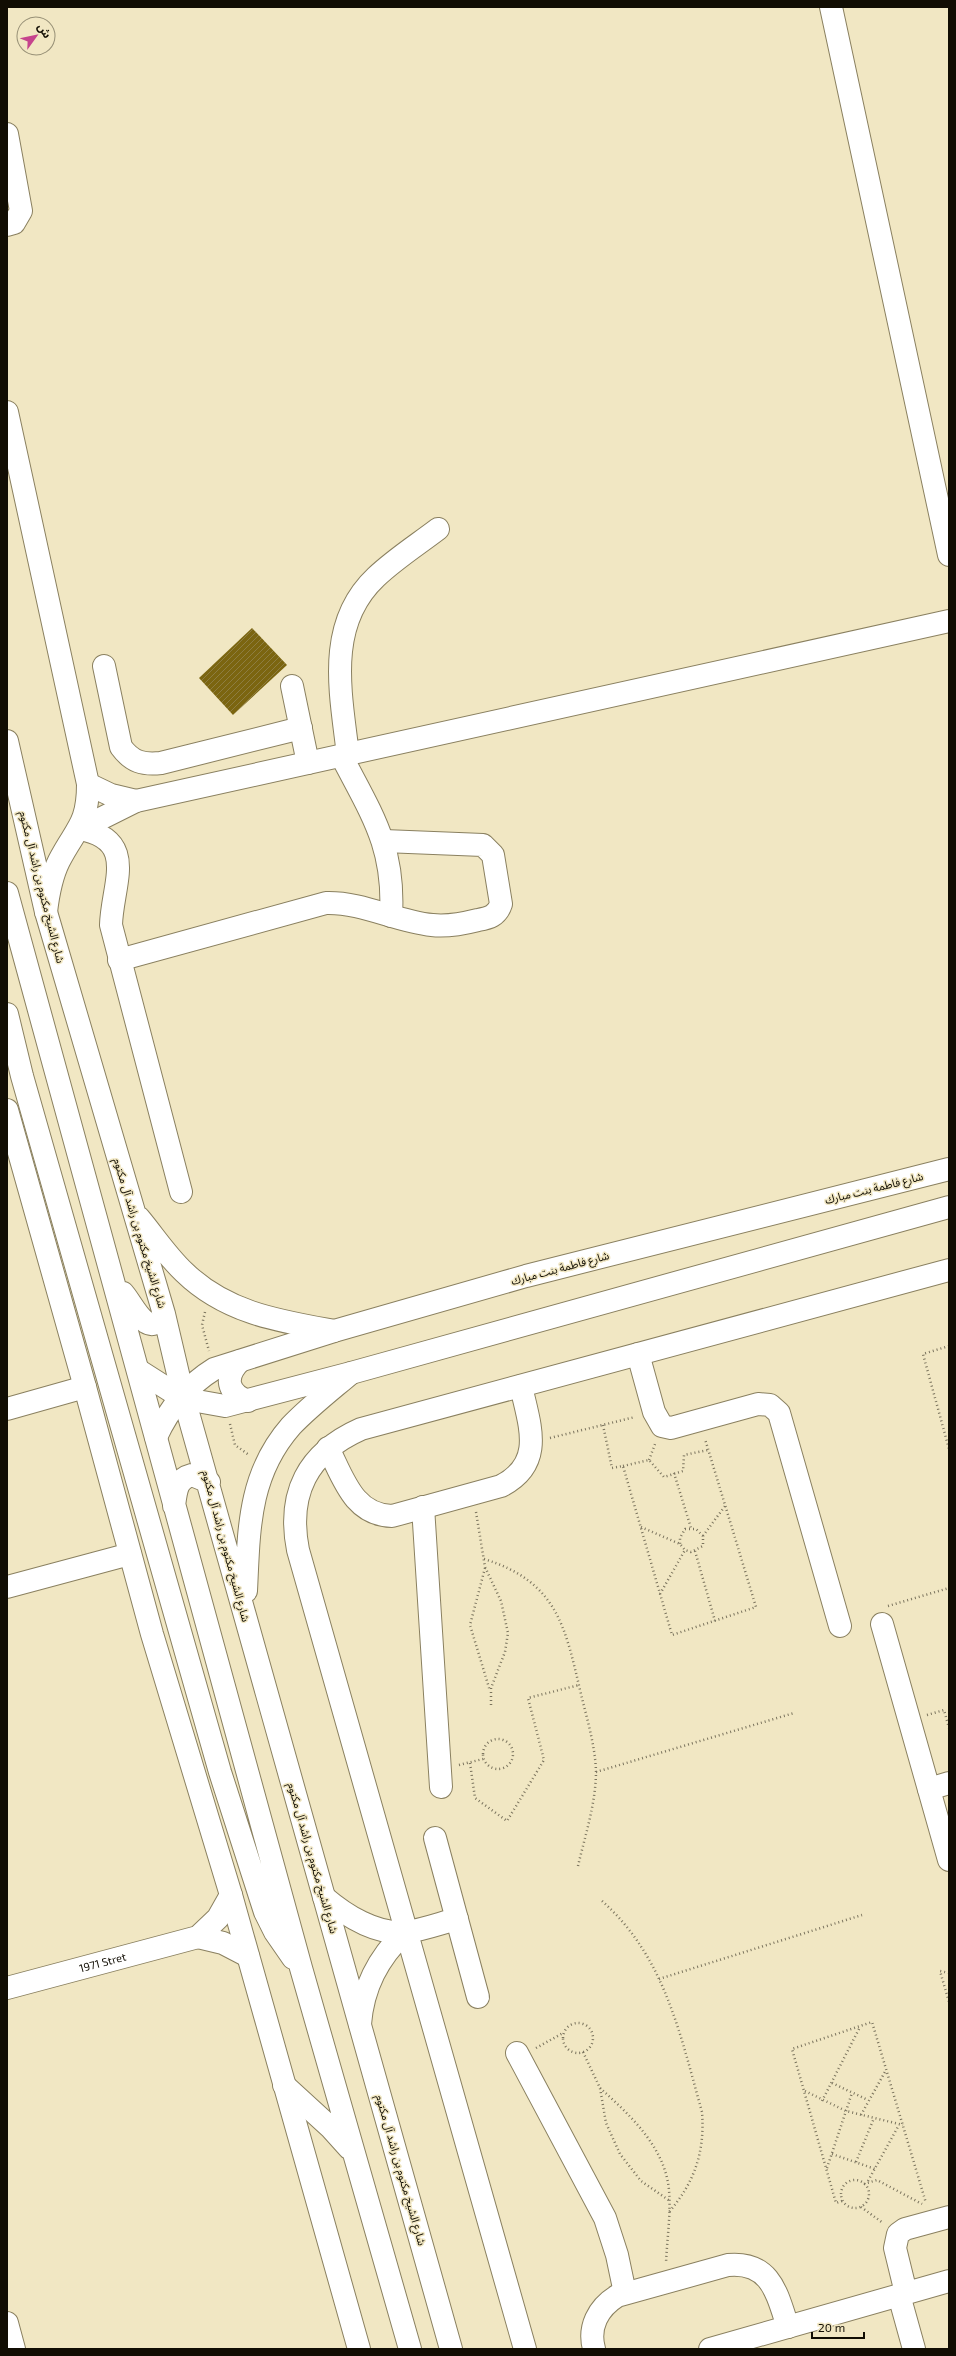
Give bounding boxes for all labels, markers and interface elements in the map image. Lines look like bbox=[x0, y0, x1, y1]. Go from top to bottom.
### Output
north arrow bbox=[16, 16, 56, 56]
text: ش bbox=[34, 20, 54, 41]
street label: شارع الشيخ مكتوم بن راشد آل مكتوم bbox=[15, 809, 68, 965]
street label: شارع الشيخ مكتوم بن راشد آل مكتوم bbox=[110, 1156, 170, 1310]
street label: شارع فاطمة بنت مبارك bbox=[823, 1169, 925, 1208]
street label: شارع فاطمة بنت مبارك bbox=[509, 1248, 611, 1289]
street label: شارع الشيخ مكتوم بن راشد آل مكتوم bbox=[198, 1469, 253, 1624]
street label: شارع الشيخ مكتوم بن راشد آل مكتوم bbox=[284, 1781, 341, 1936]
street label: 1971 Stret bbox=[78, 1950, 127, 1974]
street label: شارع الشيخ مكتوم بن راشد آل مكتوم bbox=[372, 2093, 429, 2248]
scale bar bbox=[812, 2314, 864, 2340]
text: 20 m bbox=[818, 2320, 845, 2334]

